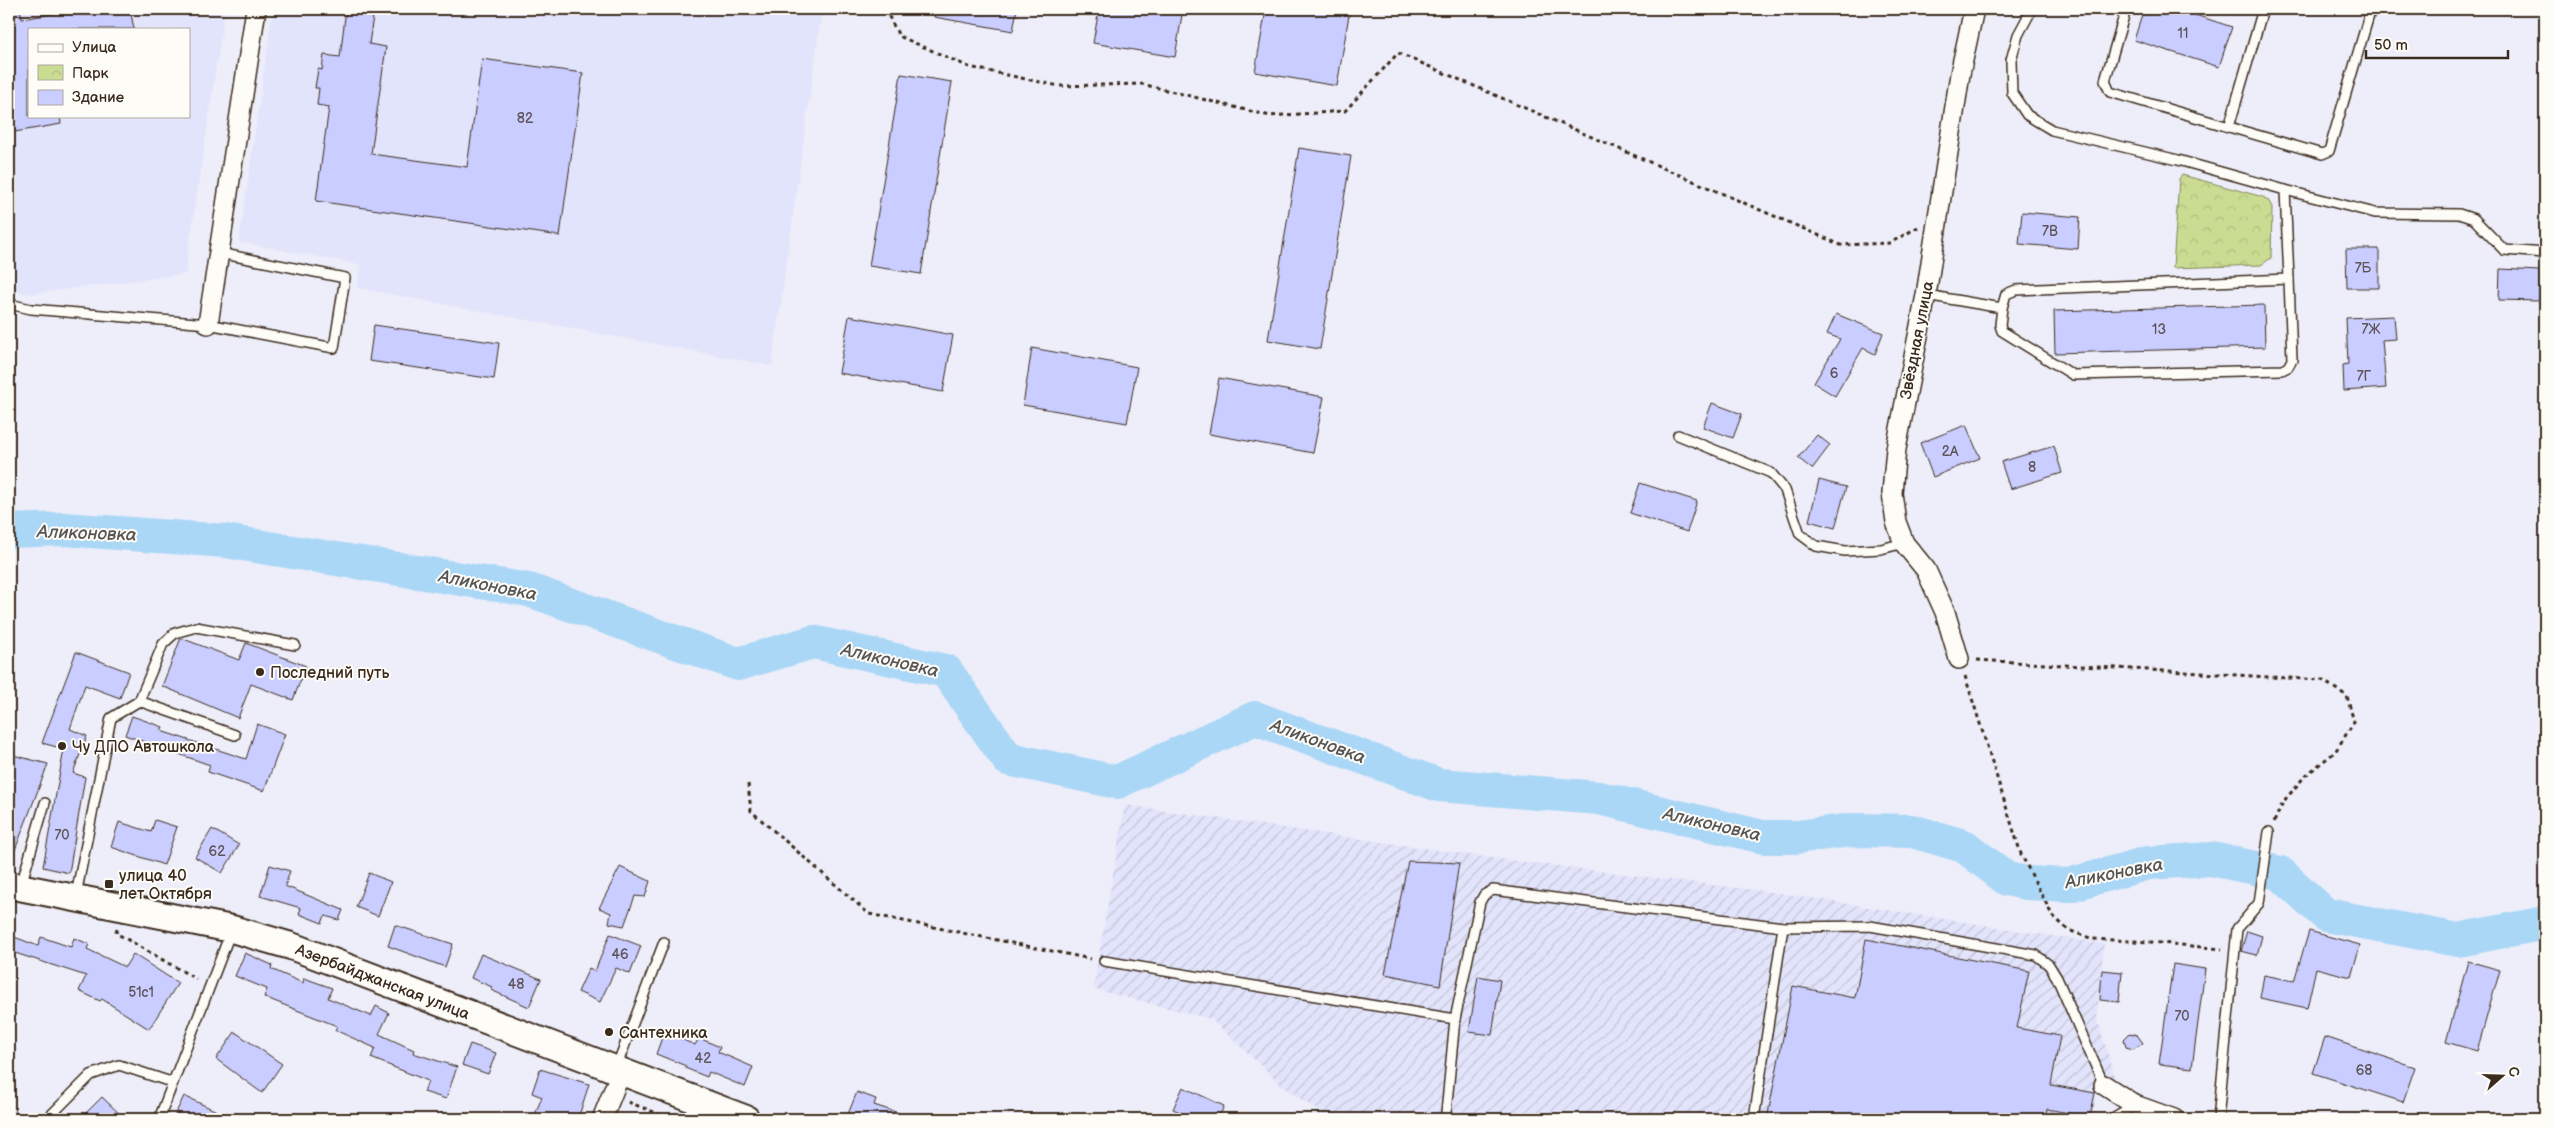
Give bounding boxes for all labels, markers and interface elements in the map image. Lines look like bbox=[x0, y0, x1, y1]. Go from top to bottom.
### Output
house number: 11 bbox=[2178, 25, 2188, 42]
legend bbox=[28, 28, 190, 118]
scale bar bbox=[2366, 28, 2509, 60]
text: 50 m bbox=[2374, 36, 2408, 55]
text: Улица bbox=[72, 38, 117, 57]
text: Парк bbox=[72, 64, 109, 83]
text: Здание bbox=[72, 88, 124, 107]
house number: 82 bbox=[517, 110, 534, 127]
house number: 7В bbox=[2042, 223, 2058, 240]
house number: 7Б bbox=[2355, 260, 2372, 277]
street label: Звёздная улица bbox=[1897, 279, 1938, 401]
house number: 13 bbox=[2152, 321, 2166, 338]
house number: 7Ж bbox=[2361, 321, 2381, 338]
house number: 6 bbox=[1830, 365, 1839, 382]
house number: 7Г bbox=[2357, 368, 2372, 385]
house number: 2А bbox=[1942, 443, 1959, 460]
house number: 8 bbox=[2028, 459, 2036, 476]
water label: Аликоновка bbox=[36, 521, 137, 546]
water label: Аликоновка bbox=[436, 566, 539, 605]
water label: Аликоновка bbox=[838, 639, 941, 682]
place label: Последний путь bbox=[270, 664, 389, 683]
marker: Последний путь bbox=[254, 666, 266, 678]
water label: Аликоновка bbox=[1267, 714, 1368, 768]
place label: Чу ДПО Автошкола bbox=[72, 738, 215, 757]
marker: Чу ДПО Автошкола bbox=[56, 740, 68, 752]
water label: Аликоновка bbox=[1660, 803, 1763, 846]
house number: 70 bbox=[54, 827, 70, 844]
house number: 62 bbox=[209, 843, 226, 860]
water label: Аликоновка bbox=[2062, 854, 2165, 893]
place label: улица 40 лет Октября bbox=[119, 867, 212, 904]
marker: улица 40 лет Октября bbox=[103, 878, 115, 890]
street label: Азербайджанская улица bbox=[292, 940, 473, 1025]
house number: 46 bbox=[611, 946, 629, 963]
house number: 48 bbox=[508, 976, 524, 993]
house number: 51с1 bbox=[128, 984, 154, 1001]
house number: 70 bbox=[2174, 1008, 2190, 1025]
place label: Сантехника bbox=[619, 1024, 708, 1043]
marker: Сантехника bbox=[603, 1026, 615, 1038]
house number: 42 bbox=[695, 1050, 712, 1067]
north arrow bbox=[2476, 1050, 2526, 1100]
house number: 68 bbox=[2356, 1062, 2372, 1079]
text: С bbox=[2504, 1064, 2523, 1079]

